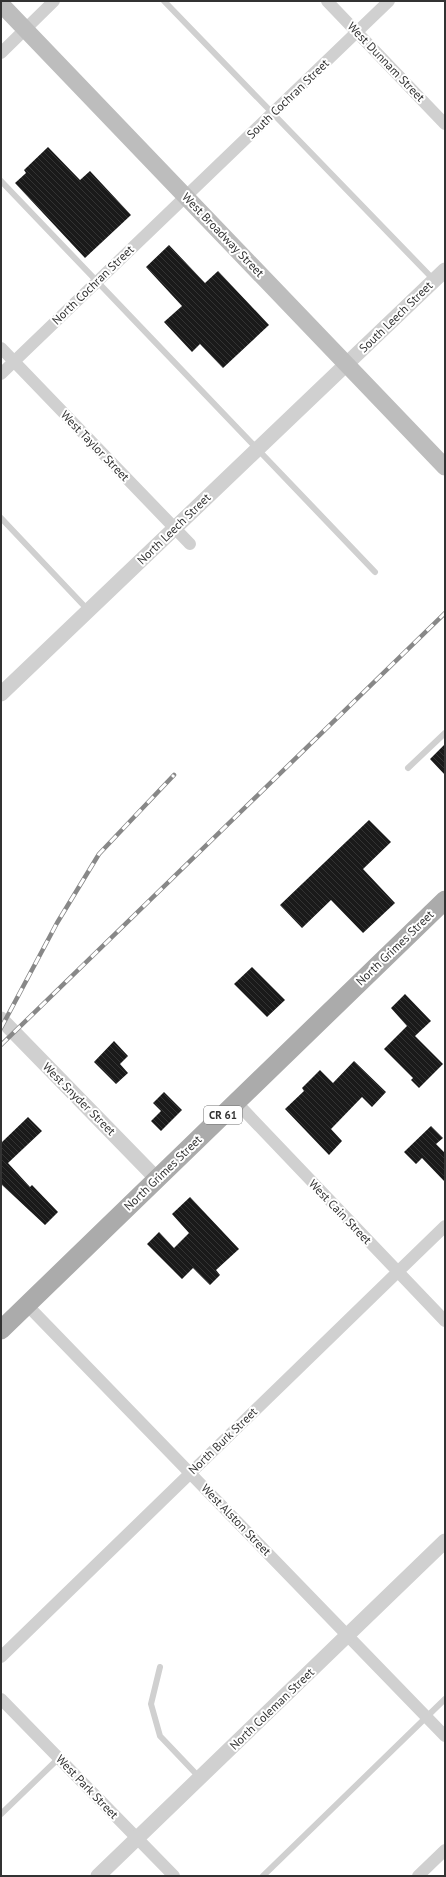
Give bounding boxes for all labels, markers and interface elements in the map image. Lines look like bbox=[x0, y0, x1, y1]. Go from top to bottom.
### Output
street label: West Dunnam Street bbox=[345, 19, 428, 105]
street label: South Cochran Street bbox=[243, 56, 332, 142]
street label: West Broadway Street bbox=[179, 189, 268, 280]
street label: North Cochran Street bbox=[49, 242, 137, 328]
street label: South Leech Street bbox=[356, 278, 436, 356]
street label: West Taylor Street bbox=[58, 407, 133, 484]
street label: North Leech Street bbox=[134, 490, 213, 567]
street label: North Grimes Street bbox=[353, 907, 437, 989]
street label: West Snyder Street bbox=[40, 1059, 119, 1138]
road number: CR 61 bbox=[204, 1106, 242, 1124]
street label: North Grimes Street bbox=[121, 1132, 205, 1214]
street label: West Cain Street bbox=[306, 1176, 375, 1247]
street label: North Burk Street bbox=[185, 1404, 260, 1477]
street label: West Alston Street bbox=[198, 1481, 274, 1559]
street label: North Coleman Street bbox=[226, 1665, 317, 1753]
street label: West Park Street bbox=[53, 1751, 122, 1822]

